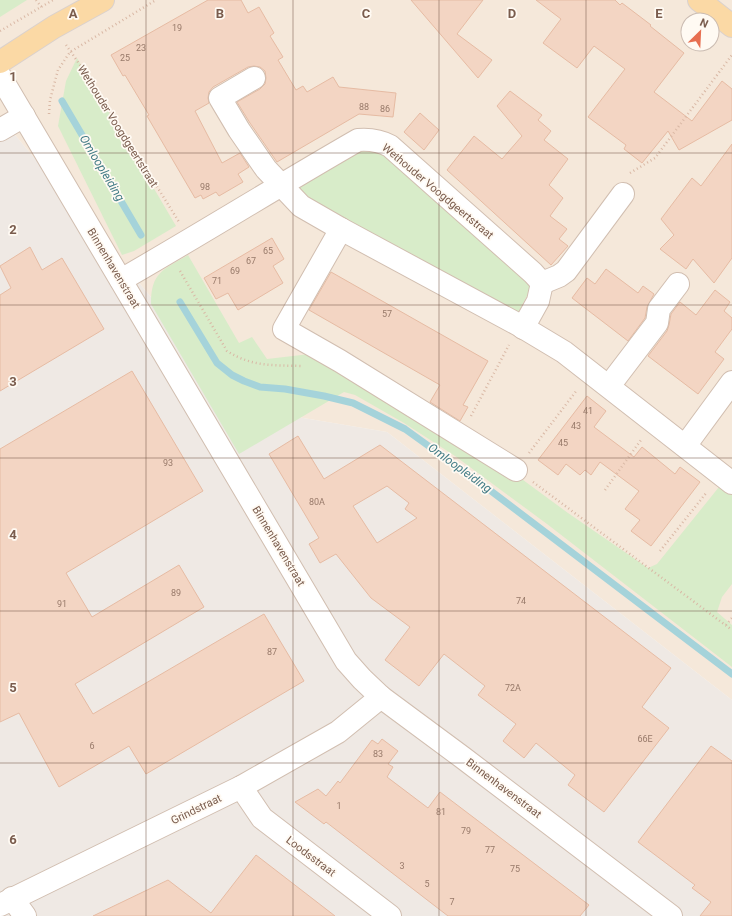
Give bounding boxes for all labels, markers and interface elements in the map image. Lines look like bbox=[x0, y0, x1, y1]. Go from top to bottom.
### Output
text: A bbox=[69, 6, 78, 21]
text: B bbox=[216, 6, 224, 21]
text: C bbox=[362, 6, 371, 21]
text: D bbox=[508, 6, 516, 21]
text: E bbox=[655, 6, 663, 21]
north arrow bbox=[680, 12, 720, 52]
text: N bbox=[698, 16, 710, 31]
house number: 19 bbox=[172, 23, 182, 33]
house number: 23 bbox=[136, 43, 146, 53]
house number: 25 bbox=[120, 53, 130, 63]
street label: Wethouder Voogdgeertstraat bbox=[75, 63, 161, 190]
text: 1 bbox=[9, 69, 17, 84]
house number: 88 bbox=[359, 102, 369, 112]
house number: 86 bbox=[380, 104, 390, 114]
water label: Omloopleiding bbox=[77, 132, 128, 204]
street label: Wethouder Voogdgeertstraat bbox=[379, 141, 496, 242]
house number: 98 bbox=[200, 182, 210, 192]
text: 2 bbox=[9, 222, 17, 237]
street label: Binnenhavenstraat bbox=[85, 226, 143, 311]
house number: 65 bbox=[263, 246, 273, 256]
house number: 67 bbox=[246, 256, 256, 266]
house number: 69 bbox=[230, 266, 240, 276]
house number: 71 bbox=[212, 276, 222, 286]
house number: 57 bbox=[382, 309, 392, 319]
text: 3 bbox=[9, 374, 17, 389]
house number: 41 bbox=[583, 406, 593, 416]
house number: 43 bbox=[571, 421, 581, 431]
house number: 45 bbox=[558, 438, 568, 448]
water label: Omloopleiding bbox=[426, 440, 495, 496]
house number: 93 bbox=[163, 458, 173, 468]
house number: 80A bbox=[309, 497, 325, 507]
street label: Binnenhavenstraat bbox=[250, 504, 308, 589]
text: 4 bbox=[9, 527, 17, 542]
house number: 89 bbox=[171, 588, 181, 598]
house number: 74 bbox=[516, 596, 526, 606]
house number: 91 bbox=[57, 599, 67, 609]
house number: 87 bbox=[267, 647, 277, 657]
text: 5 bbox=[9, 680, 17, 695]
house number: 72A bbox=[505, 683, 521, 693]
house number: 66E bbox=[637, 734, 653, 744]
house number: 6 bbox=[89, 741, 95, 751]
house number: 83 bbox=[373, 749, 383, 759]
street label: Binnenhavenstraat bbox=[463, 756, 544, 821]
street label: Grindstraat bbox=[169, 791, 224, 827]
house number: 1 bbox=[336, 801, 342, 811]
house number: 81 bbox=[436, 807, 446, 817]
house number: 79 bbox=[461, 826, 471, 836]
text: 6 bbox=[9, 832, 17, 847]
street label: Loodsstraat bbox=[283, 834, 338, 879]
house number: 77 bbox=[485, 845, 495, 855]
house number: 3 bbox=[399, 861, 405, 871]
house number: 75 bbox=[510, 864, 520, 874]
house number: 5 bbox=[424, 879, 430, 889]
house number: 7 bbox=[449, 897, 455, 907]

